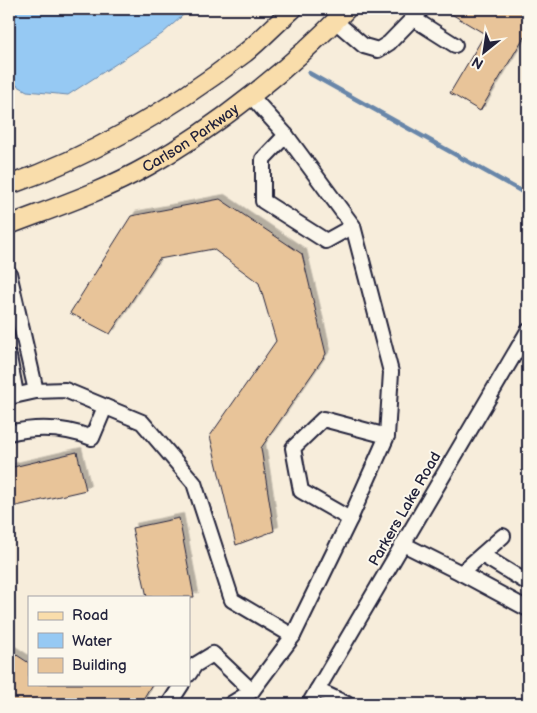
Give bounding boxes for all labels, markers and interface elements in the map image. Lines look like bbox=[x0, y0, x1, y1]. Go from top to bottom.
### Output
north arrow bbox=[460, 28, 510, 78]
text: N bbox=[469, 53, 487, 73]
street label: Carlson Parkway bbox=[139, 99, 243, 177]
street label: Parkers Lake Road bbox=[365, 449, 445, 569]
legend bbox=[28, 596, 190, 686]
text: Road bbox=[72, 606, 108, 625]
text: Water bbox=[72, 632, 112, 651]
text: Building bbox=[72, 656, 127, 675]

